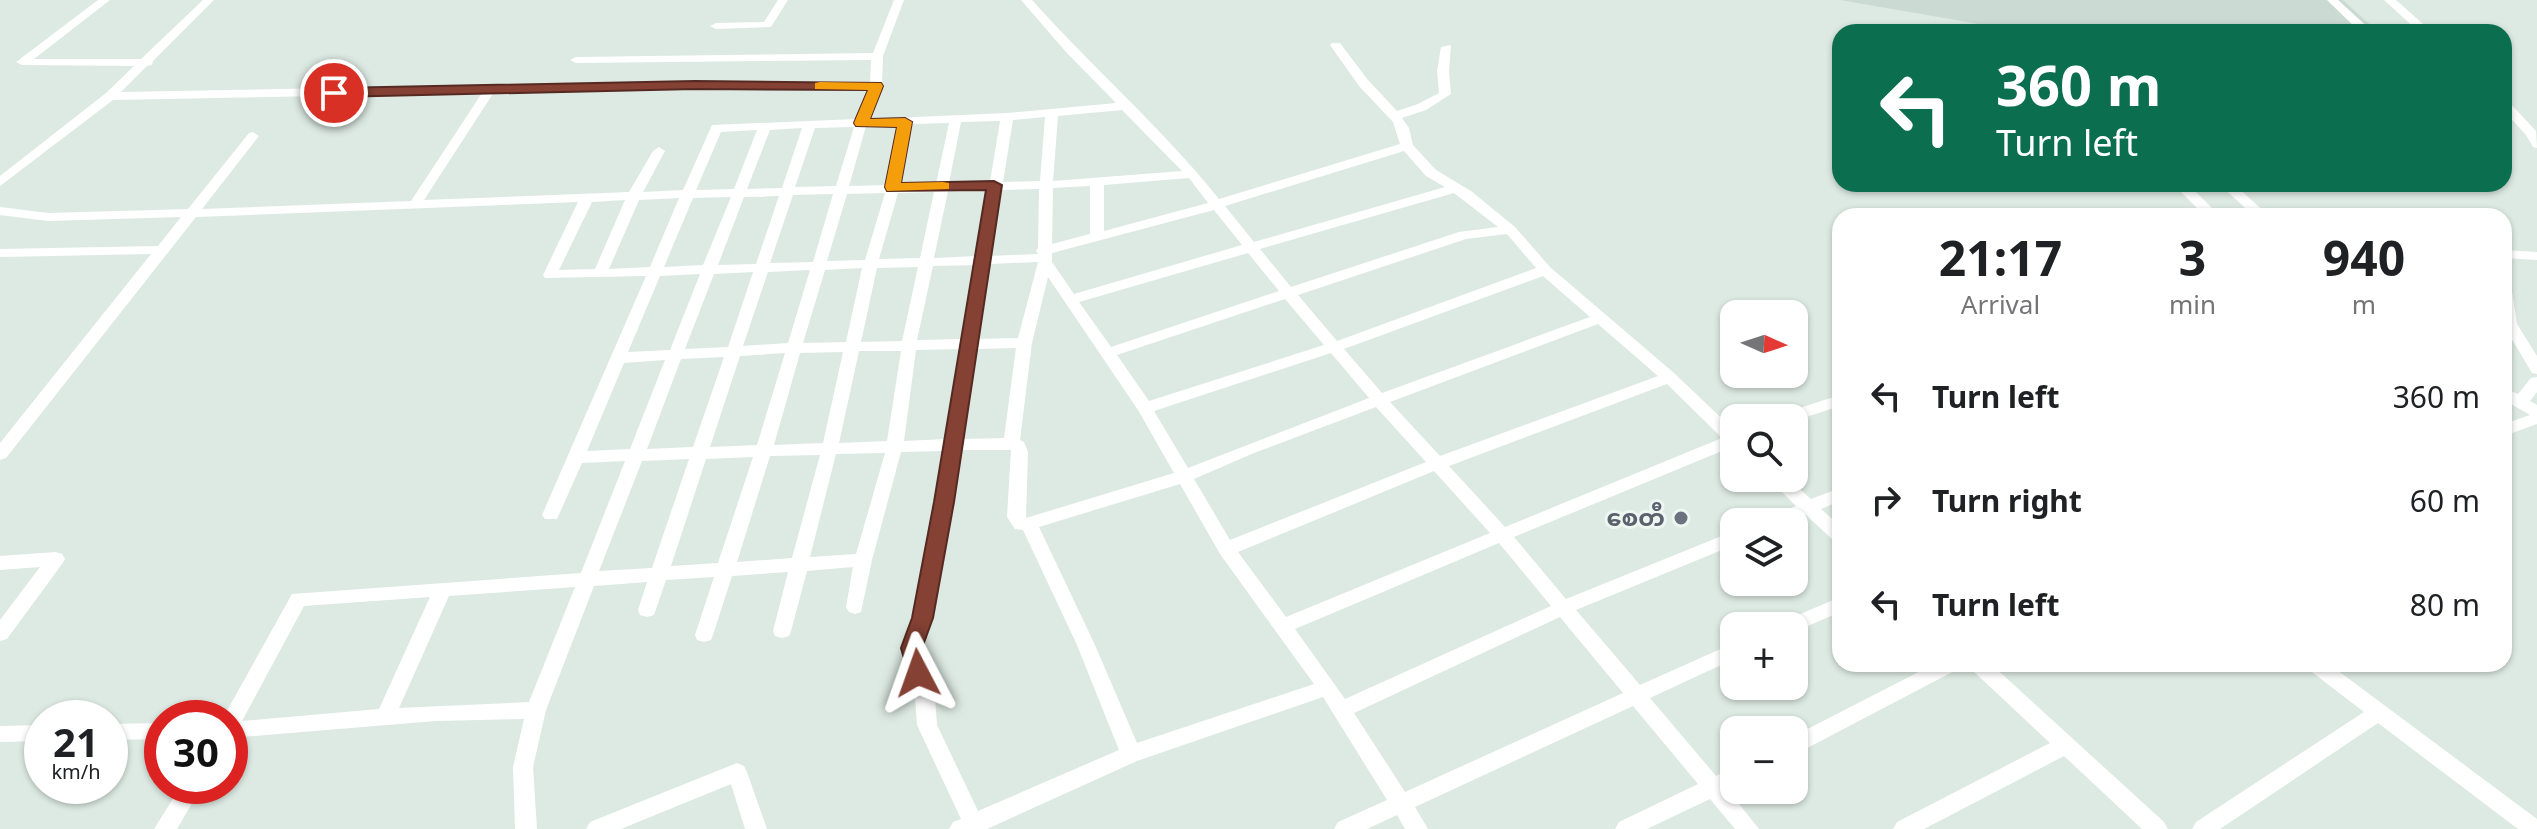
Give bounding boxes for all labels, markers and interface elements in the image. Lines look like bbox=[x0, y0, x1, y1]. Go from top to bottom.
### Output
text: 360 m bbox=[1996, 46, 2161, 122]
icon: left bbox=[1864, 56, 1968, 160]
pin bbox=[300, 59, 368, 127]
icon: arrive bbox=[312, 71, 356, 115]
text: Turn left bbox=[1996, 118, 2138, 167]
text: 21:17 bbox=[1939, 225, 2062, 290]
text: 3 bbox=[2179, 225, 2206, 290]
text: 940 bbox=[2323, 225, 2405, 290]
text: Arrival bbox=[1961, 286, 2040, 322]
text: min bbox=[2169, 286, 2216, 322]
text: m bbox=[2352, 286, 2376, 322]
north arrow bbox=[1720, 300, 1808, 388]
map controls bbox=[1720, 300, 1808, 804]
icon: left bbox=[1864, 374, 1908, 418]
text: Turn left bbox=[1932, 376, 2060, 417]
text: 360 m bbox=[2393, 376, 2480, 417]
button: search bbox=[1720, 404, 1808, 492]
icon: right bbox=[1864, 478, 1908, 522]
text: Turn right bbox=[1932, 480, 2082, 521]
text: 60 m bbox=[2410, 480, 2480, 521]
place label: စေတီ bbox=[1606, 500, 1665, 533]
button: layers bbox=[1720, 508, 1808, 596]
marker: စေတီ bbox=[1672, 509, 1690, 527]
icon: left bbox=[1864, 582, 1908, 626]
text: Turn left bbox=[1932, 584, 2060, 625]
text: 80 m bbox=[2410, 584, 2480, 625]
button: + bbox=[1720, 612, 1808, 700]
position arrow bbox=[876, 631, 960, 715]
speed limit sign: 30 bbox=[144, 700, 248, 804]
text: 21 bbox=[53, 714, 99, 769]
button: − bbox=[1720, 716, 1808, 804]
text: km/h bbox=[51, 758, 101, 785]

